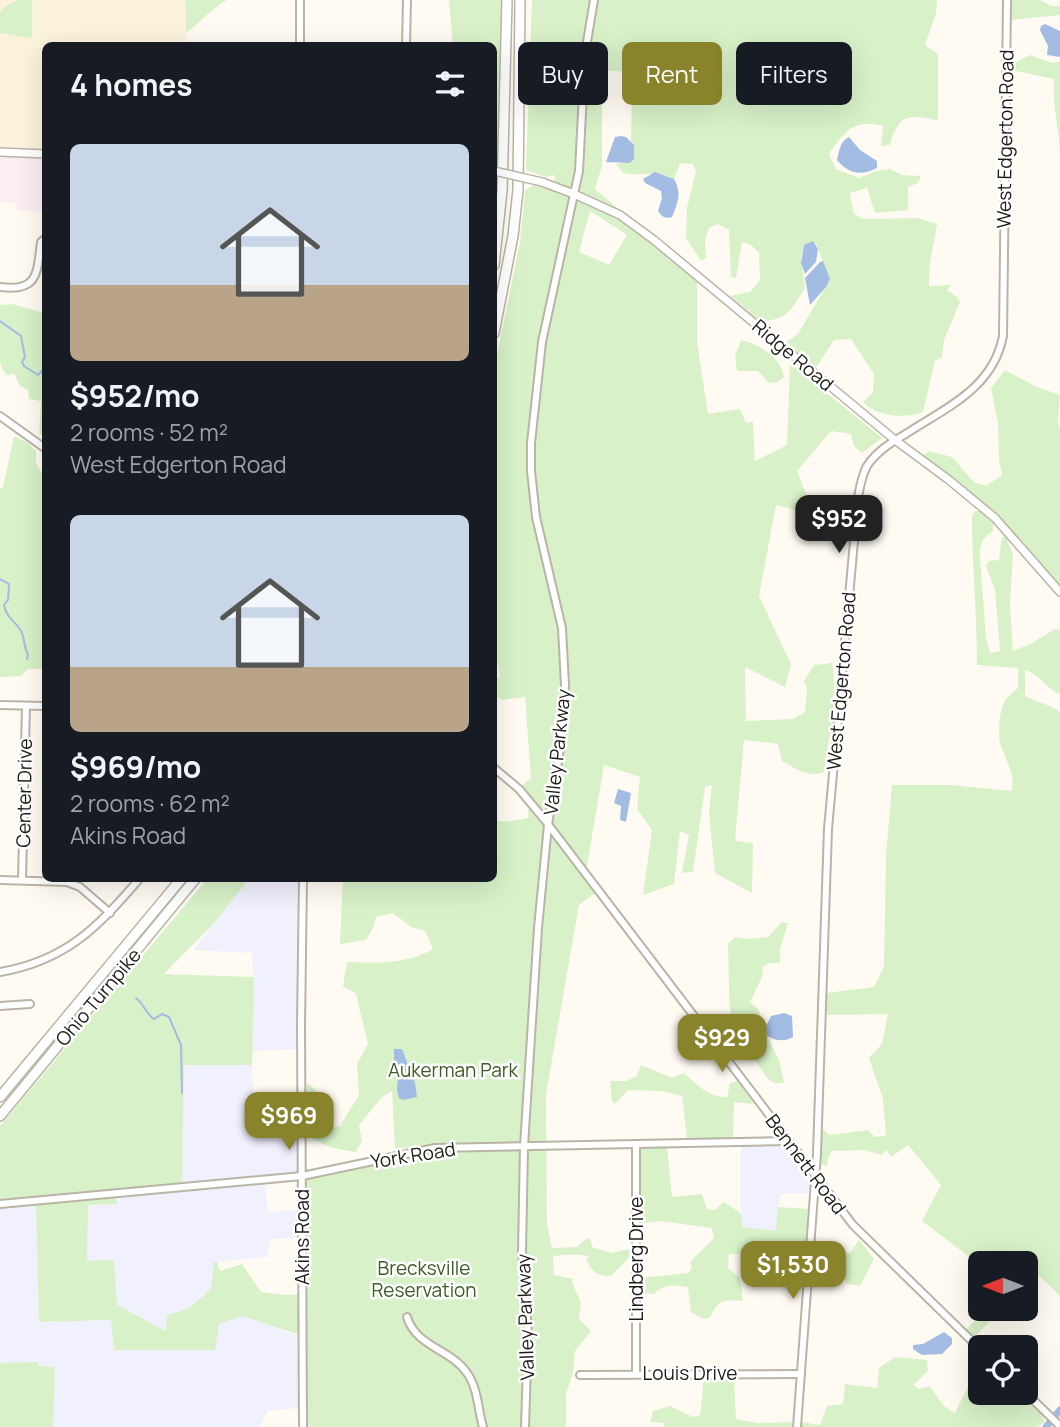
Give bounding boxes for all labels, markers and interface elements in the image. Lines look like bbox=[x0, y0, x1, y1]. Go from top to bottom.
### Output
chip: Buy bbox=[518, 42, 608, 105]
chip: Rent bbox=[622, 42, 722, 105]
chip: Filters bbox=[736, 42, 852, 105]
street label: West Edgerton Road bbox=[990, 49, 1020, 229]
text: 4 homes bbox=[70, 64, 193, 105]
icon: filters bbox=[431, 65, 469, 103]
icon: home bbox=[207, 189, 333, 315]
street label: Ridge Road bbox=[747, 313, 839, 397]
text: $952/mo bbox=[70, 375, 200, 416]
text: 2 rooms · 52 m² bbox=[70, 416, 228, 448]
text: West Edgerton Road bbox=[70, 448, 287, 480]
pin: $952 bbox=[798, 496, 880, 555]
text: $952 bbox=[811, 502, 867, 534]
icon: home bbox=[207, 560, 333, 686]
street label: West Edgerton Road bbox=[820, 591, 862, 771]
street label: Valley Parkway bbox=[537, 688, 577, 816]
street label: Center Drive bbox=[10, 738, 38, 848]
text: $969/mo bbox=[70, 746, 201, 787]
text: 2 rooms · 62 m² bbox=[70, 787, 230, 819]
text: Akins Road bbox=[70, 819, 186, 851]
street label: Ohio Turnpike bbox=[49, 943, 147, 1051]
pin: $929 bbox=[681, 1014, 763, 1074]
text: $929 bbox=[694, 1021, 750, 1053]
park label: Aukerman Park bbox=[388, 1057, 519, 1083]
pin: $969 bbox=[248, 1092, 330, 1152]
text: $969 bbox=[261, 1099, 317, 1131]
street label: Bennett Road bbox=[760, 1109, 852, 1219]
street label: York Road bbox=[369, 1135, 457, 1175]
street label: Akins Road bbox=[289, 1189, 315, 1285]
street label: Lindberg Drive bbox=[623, 1197, 649, 1321]
pin: $1,530 bbox=[736, 1242, 850, 1301]
text: $1,530 bbox=[757, 1248, 829, 1280]
north arrow bbox=[968, 1251, 1038, 1321]
map controls bbox=[968, 1251, 1038, 1405]
street label: Valley Parkway bbox=[510, 1253, 540, 1381]
park label: Brecksville Reservation bbox=[371, 1255, 477, 1303]
button: locate bbox=[968, 1335, 1038, 1405]
street label: Louis Drive bbox=[643, 1360, 737, 1386]

